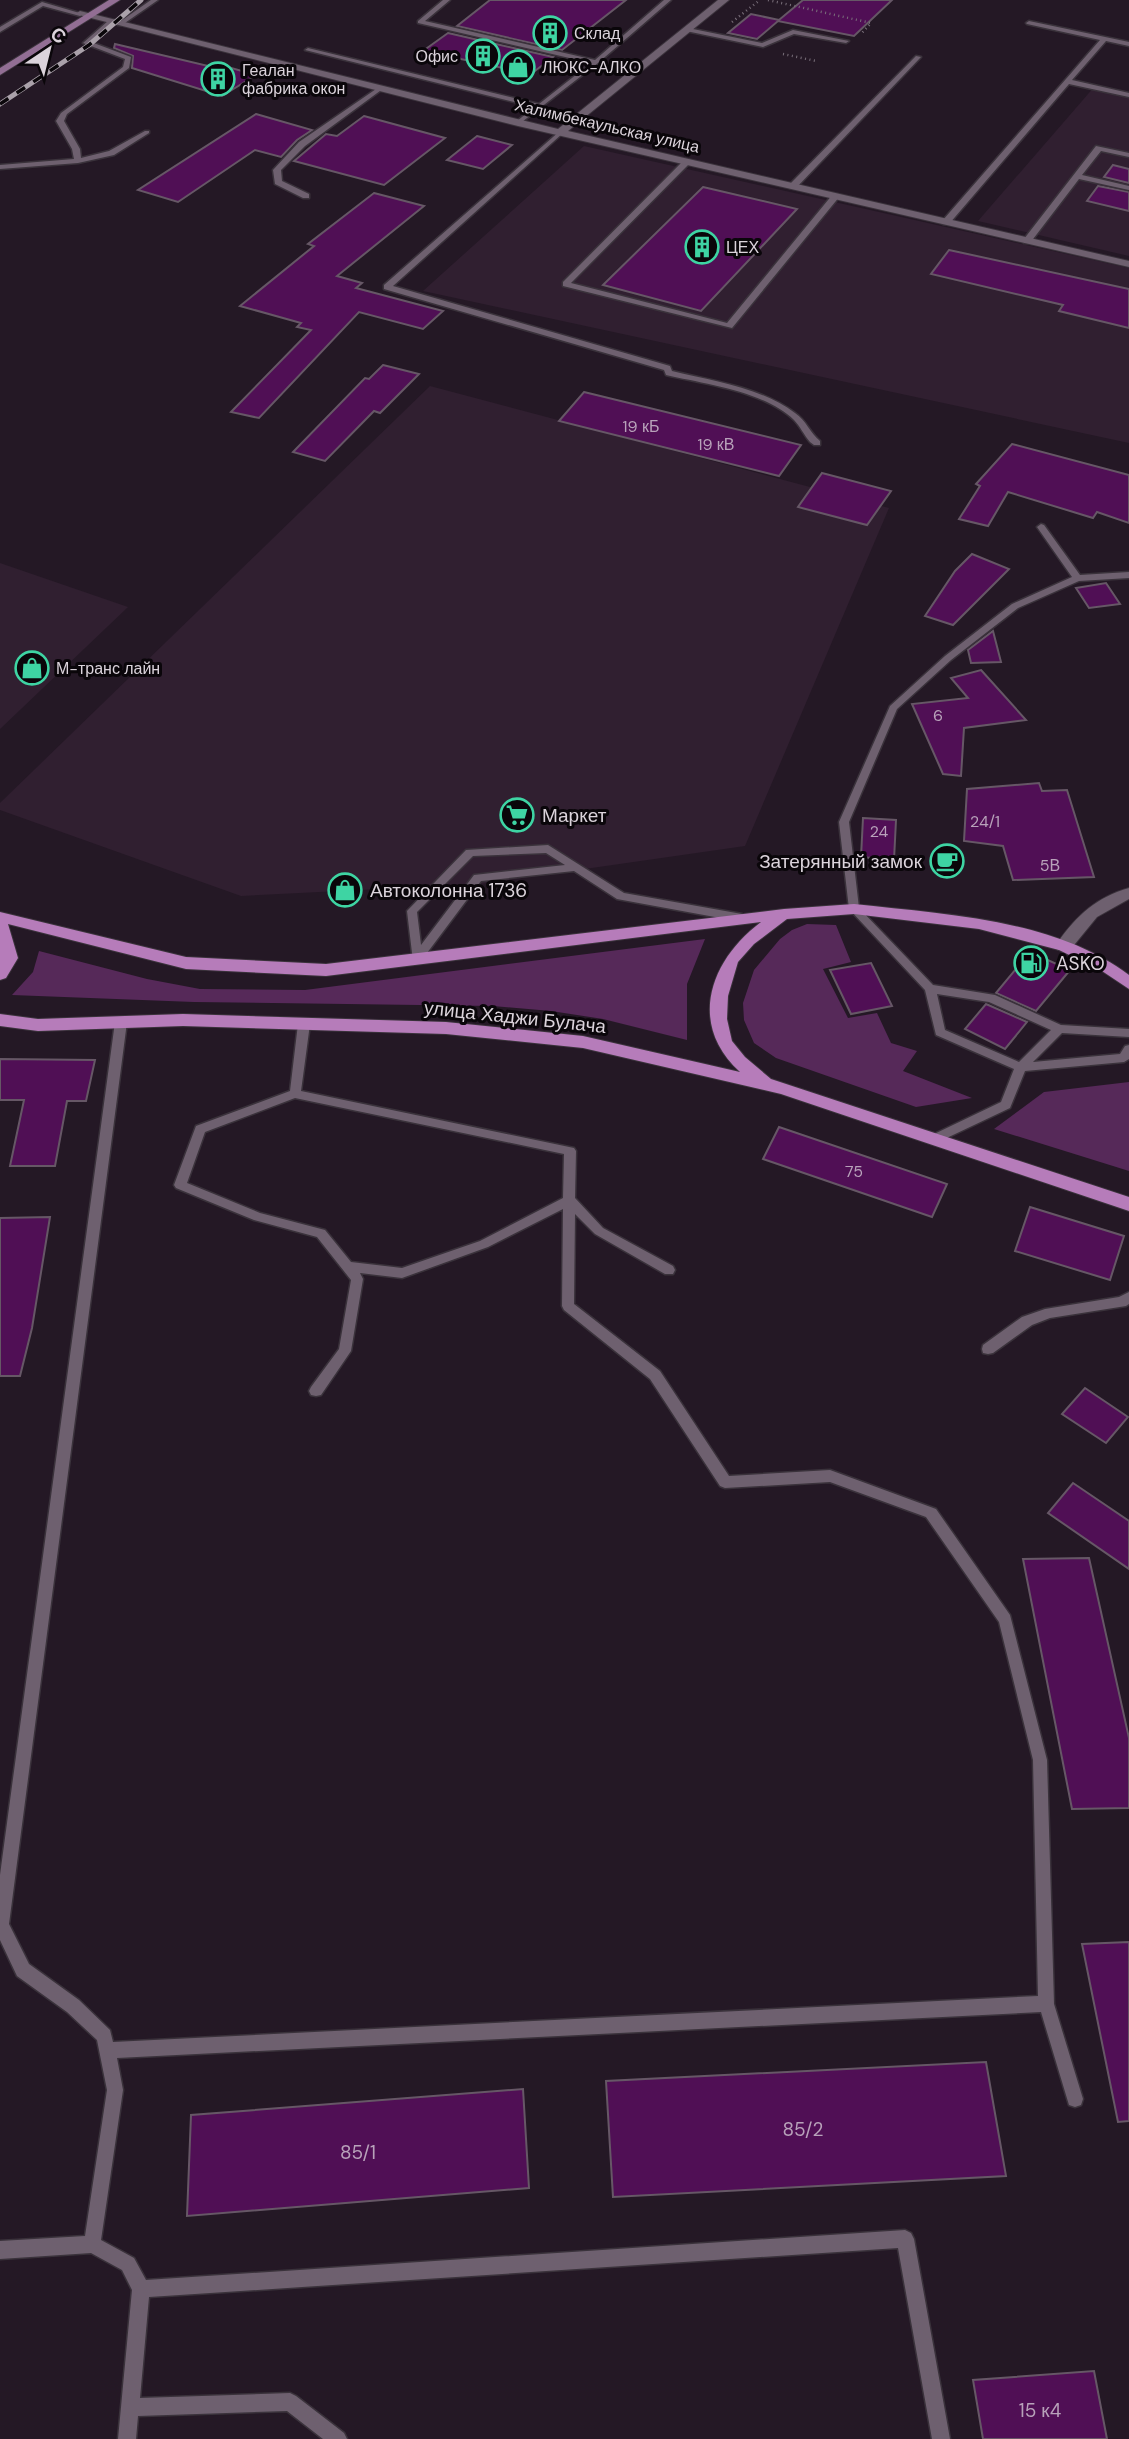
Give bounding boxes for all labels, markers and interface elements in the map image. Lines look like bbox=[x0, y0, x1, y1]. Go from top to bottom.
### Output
north arrow bbox=[14, 14, 84, 84]
building icon: Склад bbox=[531, 14, 569, 52]
text: С bbox=[46, 21, 71, 50]
place label: Склад bbox=[574, 23, 621, 44]
building icon: Офис bbox=[464, 37, 502, 75]
place label: Офис bbox=[415, 46, 458, 67]
shop icon: ЛЮКС-АЛКО bbox=[499, 48, 537, 86]
place label: ЛЮКС-АЛКО bbox=[542, 57, 641, 78]
building icon: Геалан фабрика окон bbox=[199, 60, 237, 98]
place label: Геалан фабрика окон bbox=[242, 60, 345, 99]
street label: Халимбекаульская улица bbox=[513, 95, 702, 158]
building icon: ЦЕХ bbox=[683, 228, 721, 266]
place label: ЦЕХ bbox=[726, 237, 760, 258]
house number: 19 кБ bbox=[623, 416, 659, 437]
house number: 19 кВ bbox=[698, 434, 734, 455]
shop icon: М-транс лайн bbox=[13, 649, 51, 687]
place label: М-транс лайн bbox=[56, 658, 160, 679]
house number: 6 bbox=[933, 705, 943, 726]
supermarket icon: Маркет bbox=[498, 796, 536, 834]
place label: Маркет bbox=[542, 803, 607, 828]
house number: 24/1 bbox=[970, 811, 1000, 832]
house number: 24 bbox=[870, 821, 889, 842]
cafe icon: Затерянный замок bbox=[928, 842, 966, 880]
place label: Затерянный замок bbox=[759, 849, 923, 874]
house number: 5В bbox=[1040, 855, 1060, 876]
shop icon: Автоколонна 1736 bbox=[326, 871, 364, 909]
place label: Автоколонна 1736 bbox=[370, 878, 527, 903]
fuel station icon: ASKO bbox=[1012, 944, 1050, 982]
place label: ASKO bbox=[1056, 951, 1105, 976]
street label: улица Хаджи Булача bbox=[423, 995, 608, 1039]
house number: 75 bbox=[845, 1161, 863, 1182]
house number: 85/2 bbox=[783, 2117, 824, 2142]
house number: 85/1 bbox=[340, 2140, 376, 2165]
house number: 15 к4 bbox=[1019, 2398, 1061, 2423]

